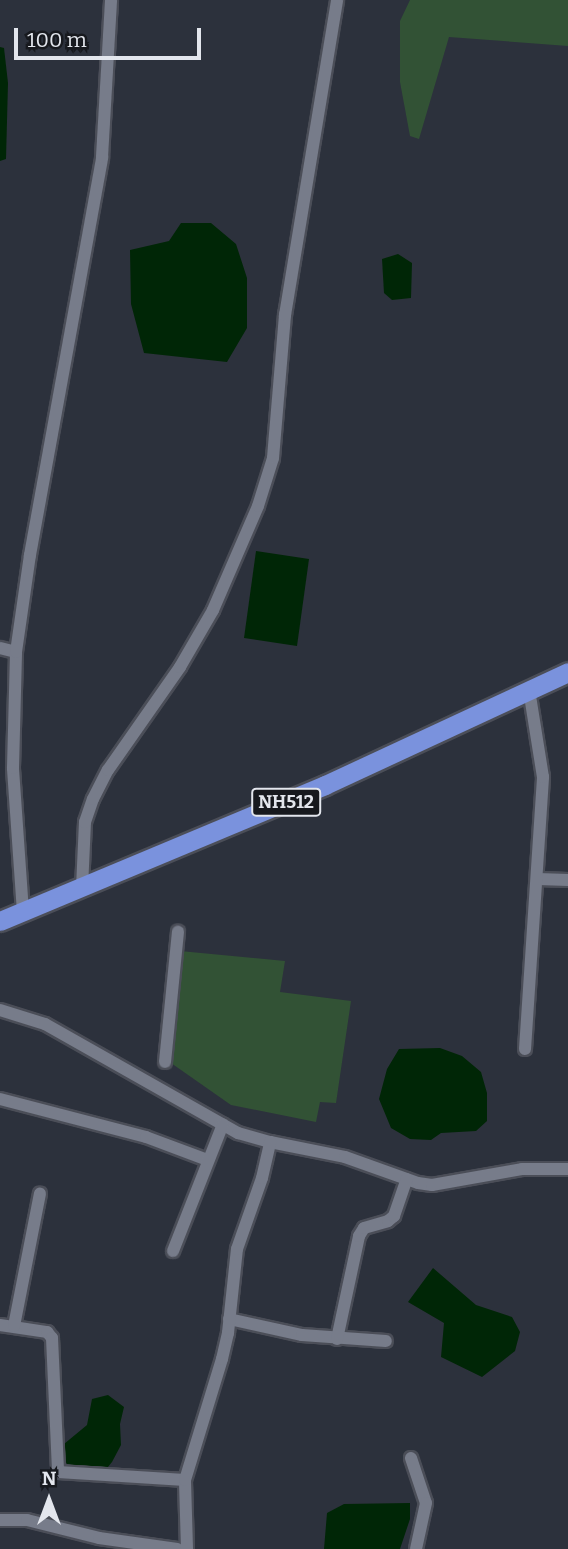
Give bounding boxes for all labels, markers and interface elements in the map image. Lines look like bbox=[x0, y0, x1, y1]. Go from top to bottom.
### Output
scale bar bbox=[18, 14, 205, 58]
text: 100 m bbox=[27, 27, 87, 53]
road number: NH512 bbox=[251, 788, 321, 816]
north arrow bbox=[14, 1465, 84, 1535]
text: N bbox=[42, 1467, 56, 1490]

